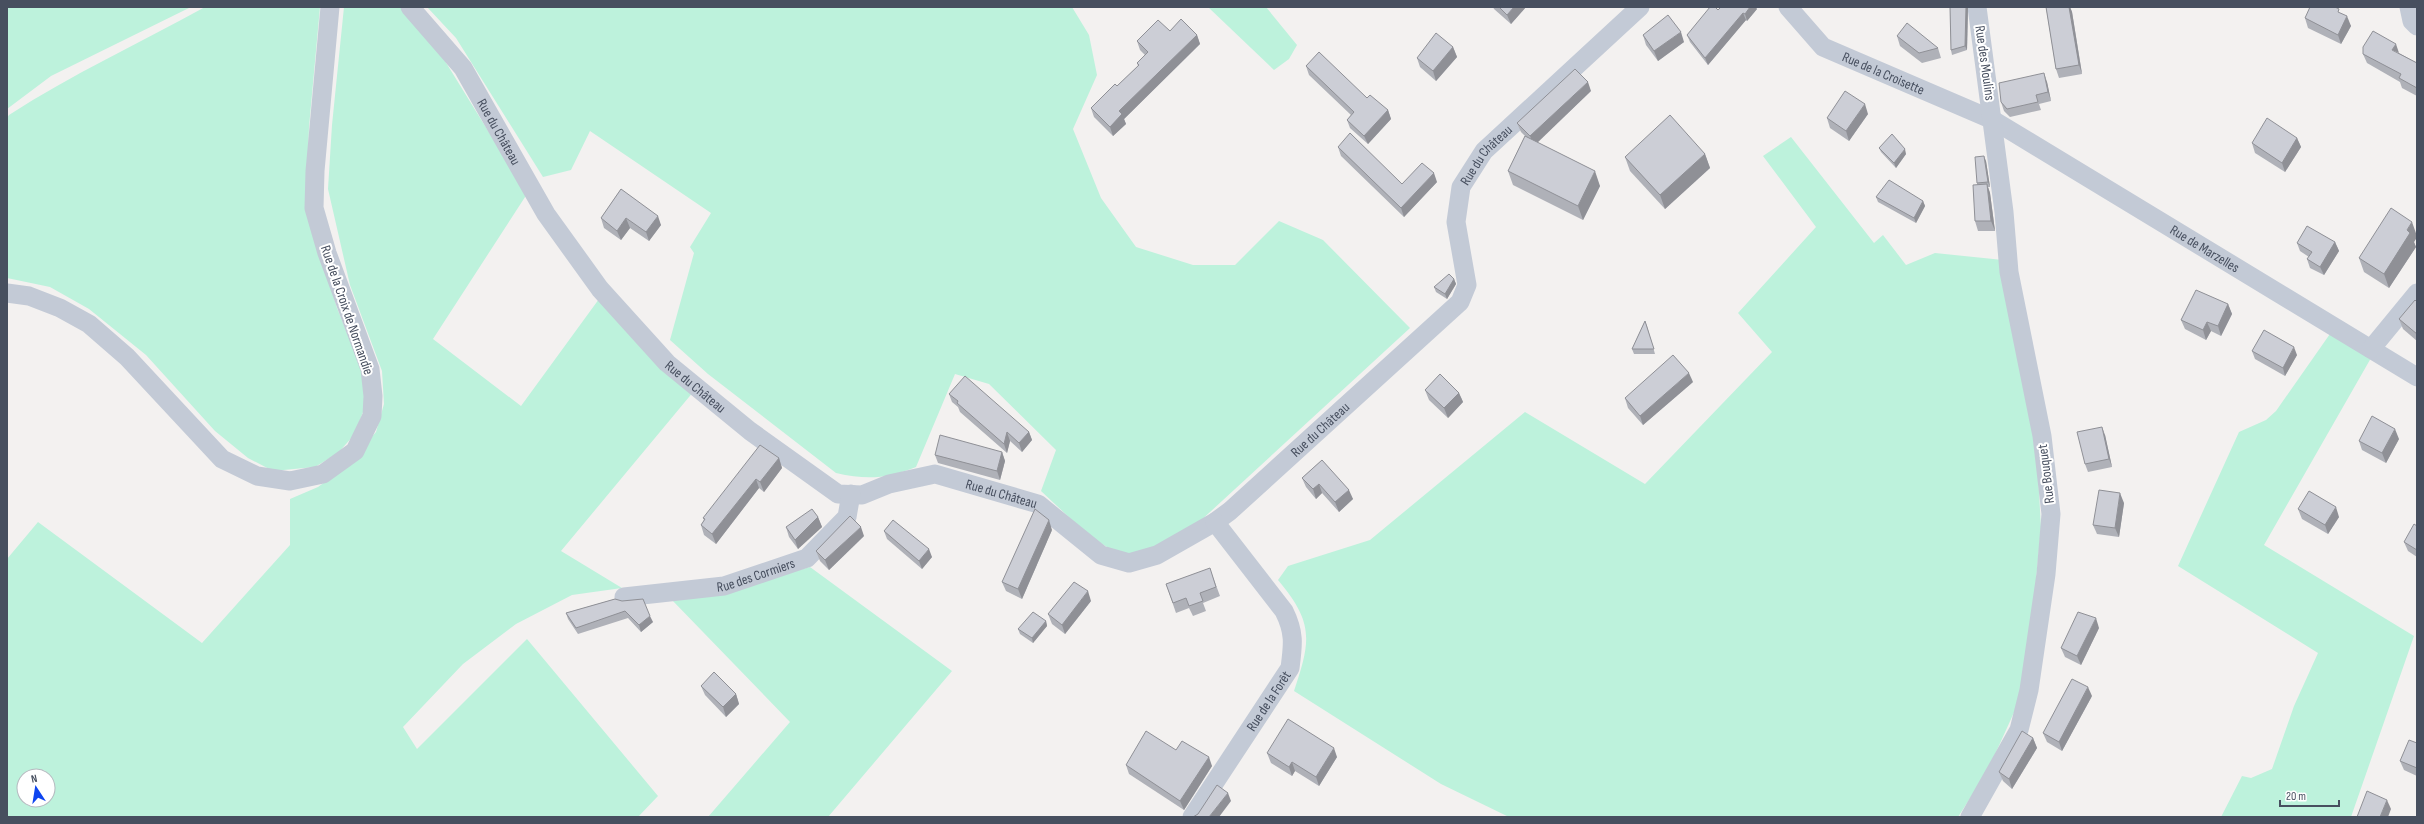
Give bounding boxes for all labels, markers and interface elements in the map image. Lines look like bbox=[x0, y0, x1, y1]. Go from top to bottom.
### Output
street label: Rue des Moulins bbox=[1971, 24, 1999, 102]
street label: Rue de la Croisette bbox=[1840, 48, 1927, 98]
street label: Rue du Château bbox=[474, 96, 525, 168]
street label: Rue du Château bbox=[1456, 121, 1515, 188]
street label: Rue de Marzelles bbox=[2167, 221, 2243, 276]
street label: Rue de la Croix de Normandie bbox=[317, 243, 377, 377]
street label: Rue du Château bbox=[662, 357, 730, 416]
street label: Rue du Château bbox=[1287, 398, 1353, 460]
street label: Rue Bouquet bbox=[2034, 443, 2058, 505]
street label: Rue du Château bbox=[964, 475, 1039, 512]
street label: Rue des Cormiers bbox=[716, 554, 797, 595]
street label: Rue de la Forêt bbox=[1242, 667, 1294, 734]
north arrow bbox=[16, 768, 56, 808]
text: N bbox=[30, 772, 38, 786]
scale bar bbox=[2280, 782, 2339, 808]
text: 20 m bbox=[2286, 789, 2306, 804]

